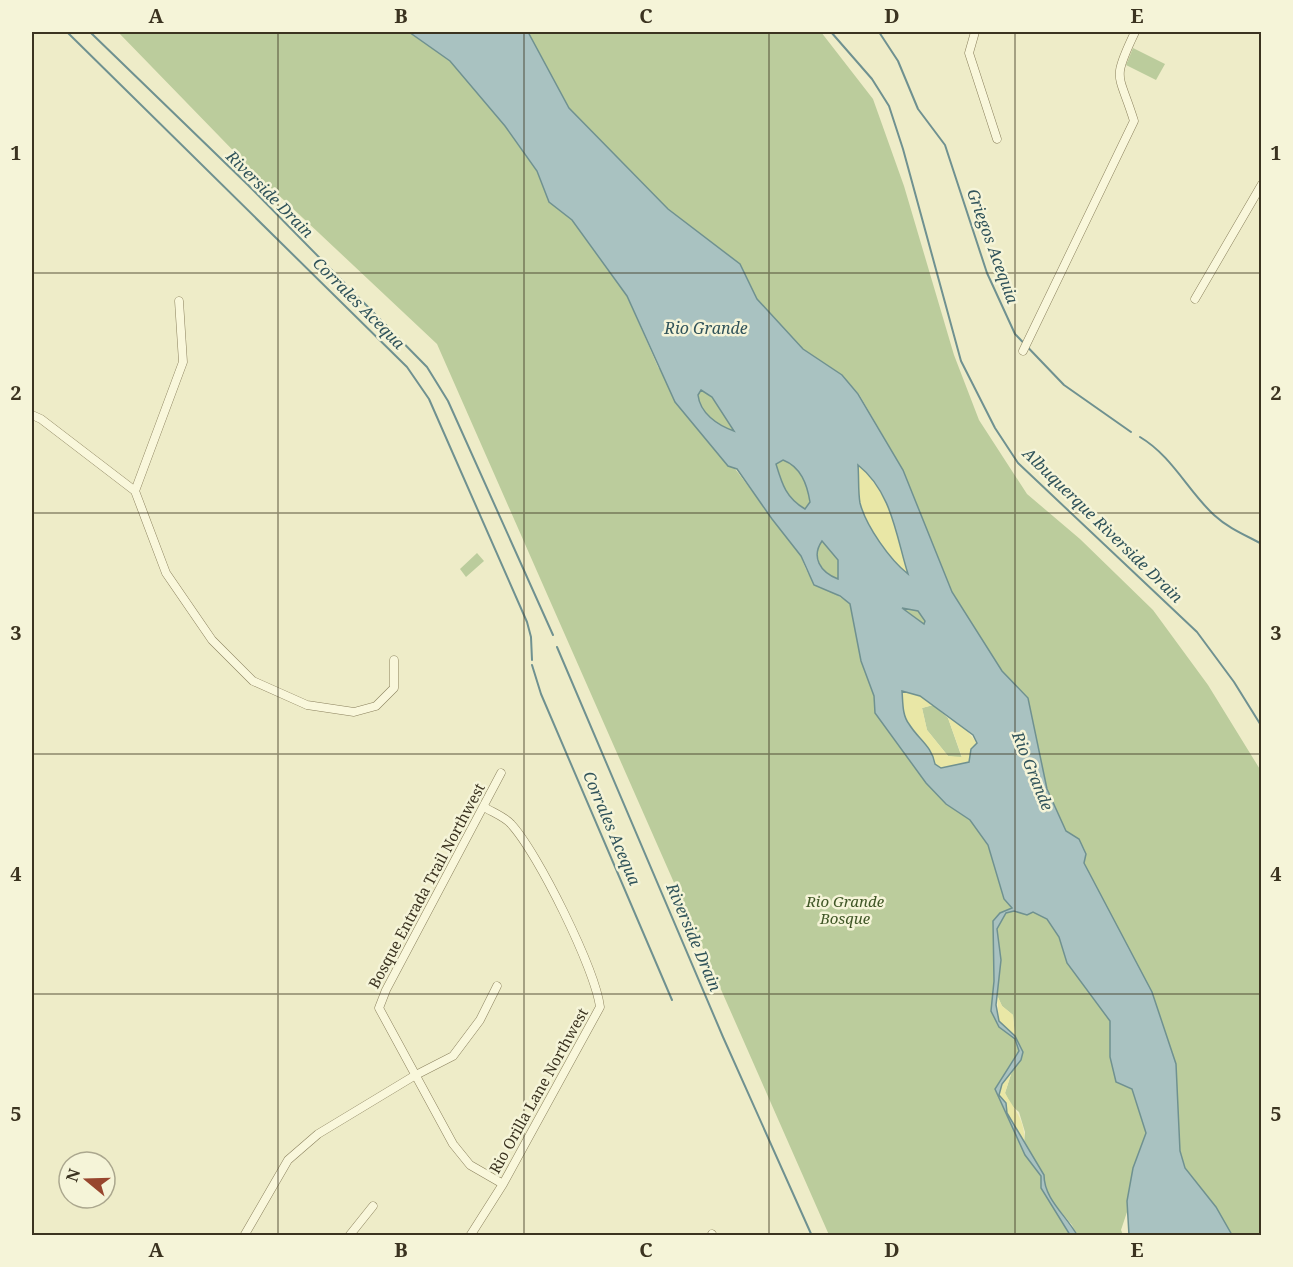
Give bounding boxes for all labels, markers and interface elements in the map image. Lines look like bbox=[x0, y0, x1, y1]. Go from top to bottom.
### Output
text: A bbox=[148, 2, 164, 29]
text: B bbox=[394, 2, 408, 29]
text: C bbox=[639, 2, 653, 29]
text: D bbox=[884, 2, 900, 29]
text: E bbox=[1130, 2, 1144, 29]
text: 1 bbox=[10, 139, 22, 166]
text: 1 bbox=[1270, 139, 1282, 166]
water label: Riverside Drain bbox=[221, 145, 319, 243]
water label: Griegos Acequia bbox=[962, 186, 1024, 307]
water label: Corrales Acequa bbox=[308, 252, 410, 354]
water label: Rio Grande bbox=[663, 317, 748, 339]
text: 2 bbox=[10, 379, 22, 406]
text: 2 bbox=[1270, 379, 1282, 406]
water label: Albuquerque Riverside Drain bbox=[1018, 442, 1188, 608]
text: 3 bbox=[10, 619, 22, 646]
text: 3 bbox=[1270, 619, 1282, 646]
water label: Rio Grande bbox=[1007, 727, 1059, 814]
water label: Corrales Acequa bbox=[578, 768, 646, 889]
street label: Bosque Entrada Trail Northwest bbox=[363, 779, 489, 992]
text: 4 bbox=[10, 860, 22, 887]
text: 4 bbox=[1270, 860, 1282, 887]
water label: Riverside Drain bbox=[661, 879, 727, 995]
park label: Rio Grande Bosque bbox=[805, 891, 885, 928]
street label: Rio Orilla Lane Northwest bbox=[484, 1004, 592, 1177]
text: 5 bbox=[10, 1100, 22, 1127]
text: 5 bbox=[1270, 1100, 1282, 1127]
north arrow bbox=[57, 1150, 117, 1210]
text: N bbox=[60, 1165, 85, 1185]
text: A bbox=[148, 1236, 164, 1263]
text: B bbox=[394, 1236, 408, 1263]
text: C bbox=[639, 1236, 653, 1263]
text: D bbox=[884, 1236, 900, 1263]
text: E bbox=[1130, 1236, 1144, 1263]

